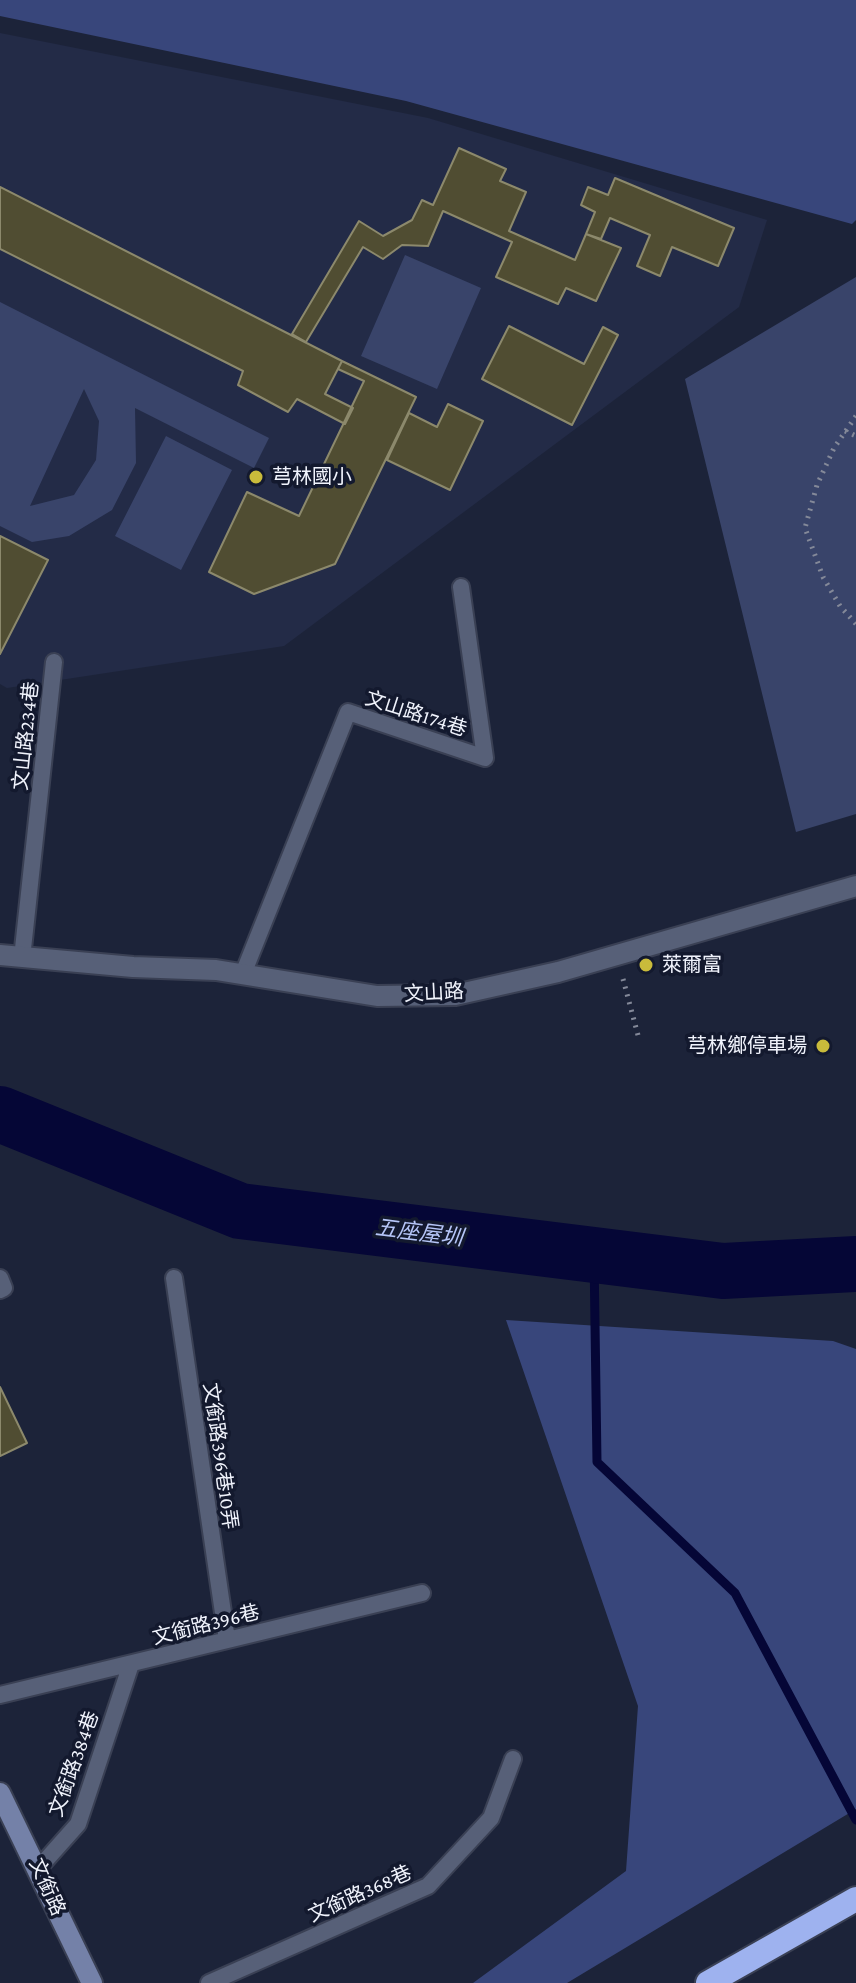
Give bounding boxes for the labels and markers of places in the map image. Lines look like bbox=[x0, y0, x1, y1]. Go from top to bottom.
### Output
place label: 芎林國小 bbox=[272, 465, 352, 489]
marker: 芎林國小 bbox=[247, 468, 265, 486]
place label: 萊爾富 bbox=[662, 953, 722, 977]
marker: 萊爾富 bbox=[637, 956, 655, 974]
place label: 芎林鄉停車場 bbox=[687, 1034, 807, 1058]
marker: 芎林鄉停車場 bbox=[814, 1037, 832, 1055]

